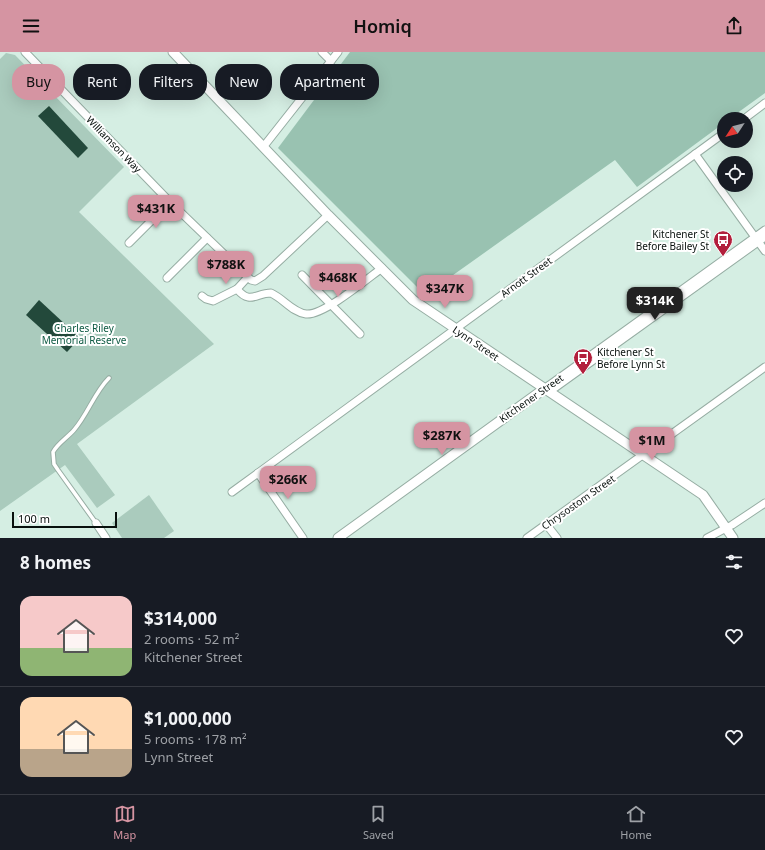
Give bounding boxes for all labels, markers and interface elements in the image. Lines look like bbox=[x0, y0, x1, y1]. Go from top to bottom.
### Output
text: Homiq bbox=[353, 14, 412, 38]
icon: menu bbox=[20, 15, 42, 37]
icon: share bbox=[723, 15, 745, 37]
chip: Buy bbox=[12, 64, 65, 100]
chip: Rent bbox=[73, 64, 131, 100]
chip: Filters bbox=[139, 64, 207, 100]
chip: New bbox=[215, 64, 272, 100]
chip: Apartment bbox=[280, 64, 379, 100]
north arrow bbox=[717, 112, 753, 148]
map controls bbox=[717, 112, 753, 192]
street label: Williamson Way bbox=[83, 113, 145, 176]
button: locate bbox=[717, 156, 753, 192]
pin: $431K bbox=[128, 195, 184, 229]
text: $431K bbox=[137, 199, 175, 217]
place label: Kitchener St Before Bailey St bbox=[636, 227, 709, 253]
bus stop icon: Kitchener St Before Bailey St bbox=[712, 229, 734, 257]
pin: $788K bbox=[198, 251, 254, 285]
street label: Arnott Street bbox=[497, 253, 555, 300]
text: $788K bbox=[207, 255, 245, 273]
pin: $468K bbox=[310, 264, 366, 298]
text: $468K bbox=[319, 268, 357, 286]
pin: $347K bbox=[417, 275, 473, 309]
text: $347K bbox=[426, 279, 464, 297]
pin: $314K bbox=[627, 287, 683, 321]
text: $314K bbox=[636, 291, 674, 309]
park label: Charles Riley Memorial Reserve bbox=[42, 321, 127, 347]
street label: Lynn Street bbox=[450, 322, 502, 364]
place label: Kitchener St Before Lynn St bbox=[597, 345, 666, 371]
bus stop icon: Kitchener St Before Lynn St bbox=[572, 347, 594, 375]
street label: Kitchener Street bbox=[496, 370, 566, 425]
pin: $287K bbox=[414, 422, 470, 456]
text: $287K bbox=[423, 426, 461, 444]
pin: $1M bbox=[633, 427, 671, 461]
text: $1M bbox=[638, 431, 666, 449]
pin: $266K bbox=[260, 466, 316, 500]
text: $266K bbox=[269, 470, 307, 488]
street label: Chrysostom Street bbox=[538, 471, 618, 533]
scale bar bbox=[12, 510, 117, 529]
text: 100 m bbox=[18, 511, 50, 526]
text: 8 homes bbox=[20, 551, 91, 574]
icon: filters bbox=[723, 551, 745, 573]
text: $314,000 bbox=[144, 607, 217, 630]
icon: home bbox=[52, 612, 100, 660]
icon: heart bbox=[723, 625, 745, 647]
text: 2 rooms · 52 m² bbox=[144, 630, 239, 648]
text: Kitchener Street bbox=[144, 648, 242, 666]
text: $1,000,000 bbox=[144, 707, 231, 730]
icon: home bbox=[52, 713, 100, 761]
icon: heart bbox=[723, 726, 745, 748]
text: 5 rooms · 178 m² bbox=[144, 730, 247, 748]
text: Lynn Street bbox=[144, 748, 213, 766]
tab: Map bbox=[113, 803, 136, 842]
tab: Saved bbox=[363, 803, 394, 842]
tab: Home bbox=[620, 803, 652, 842]

